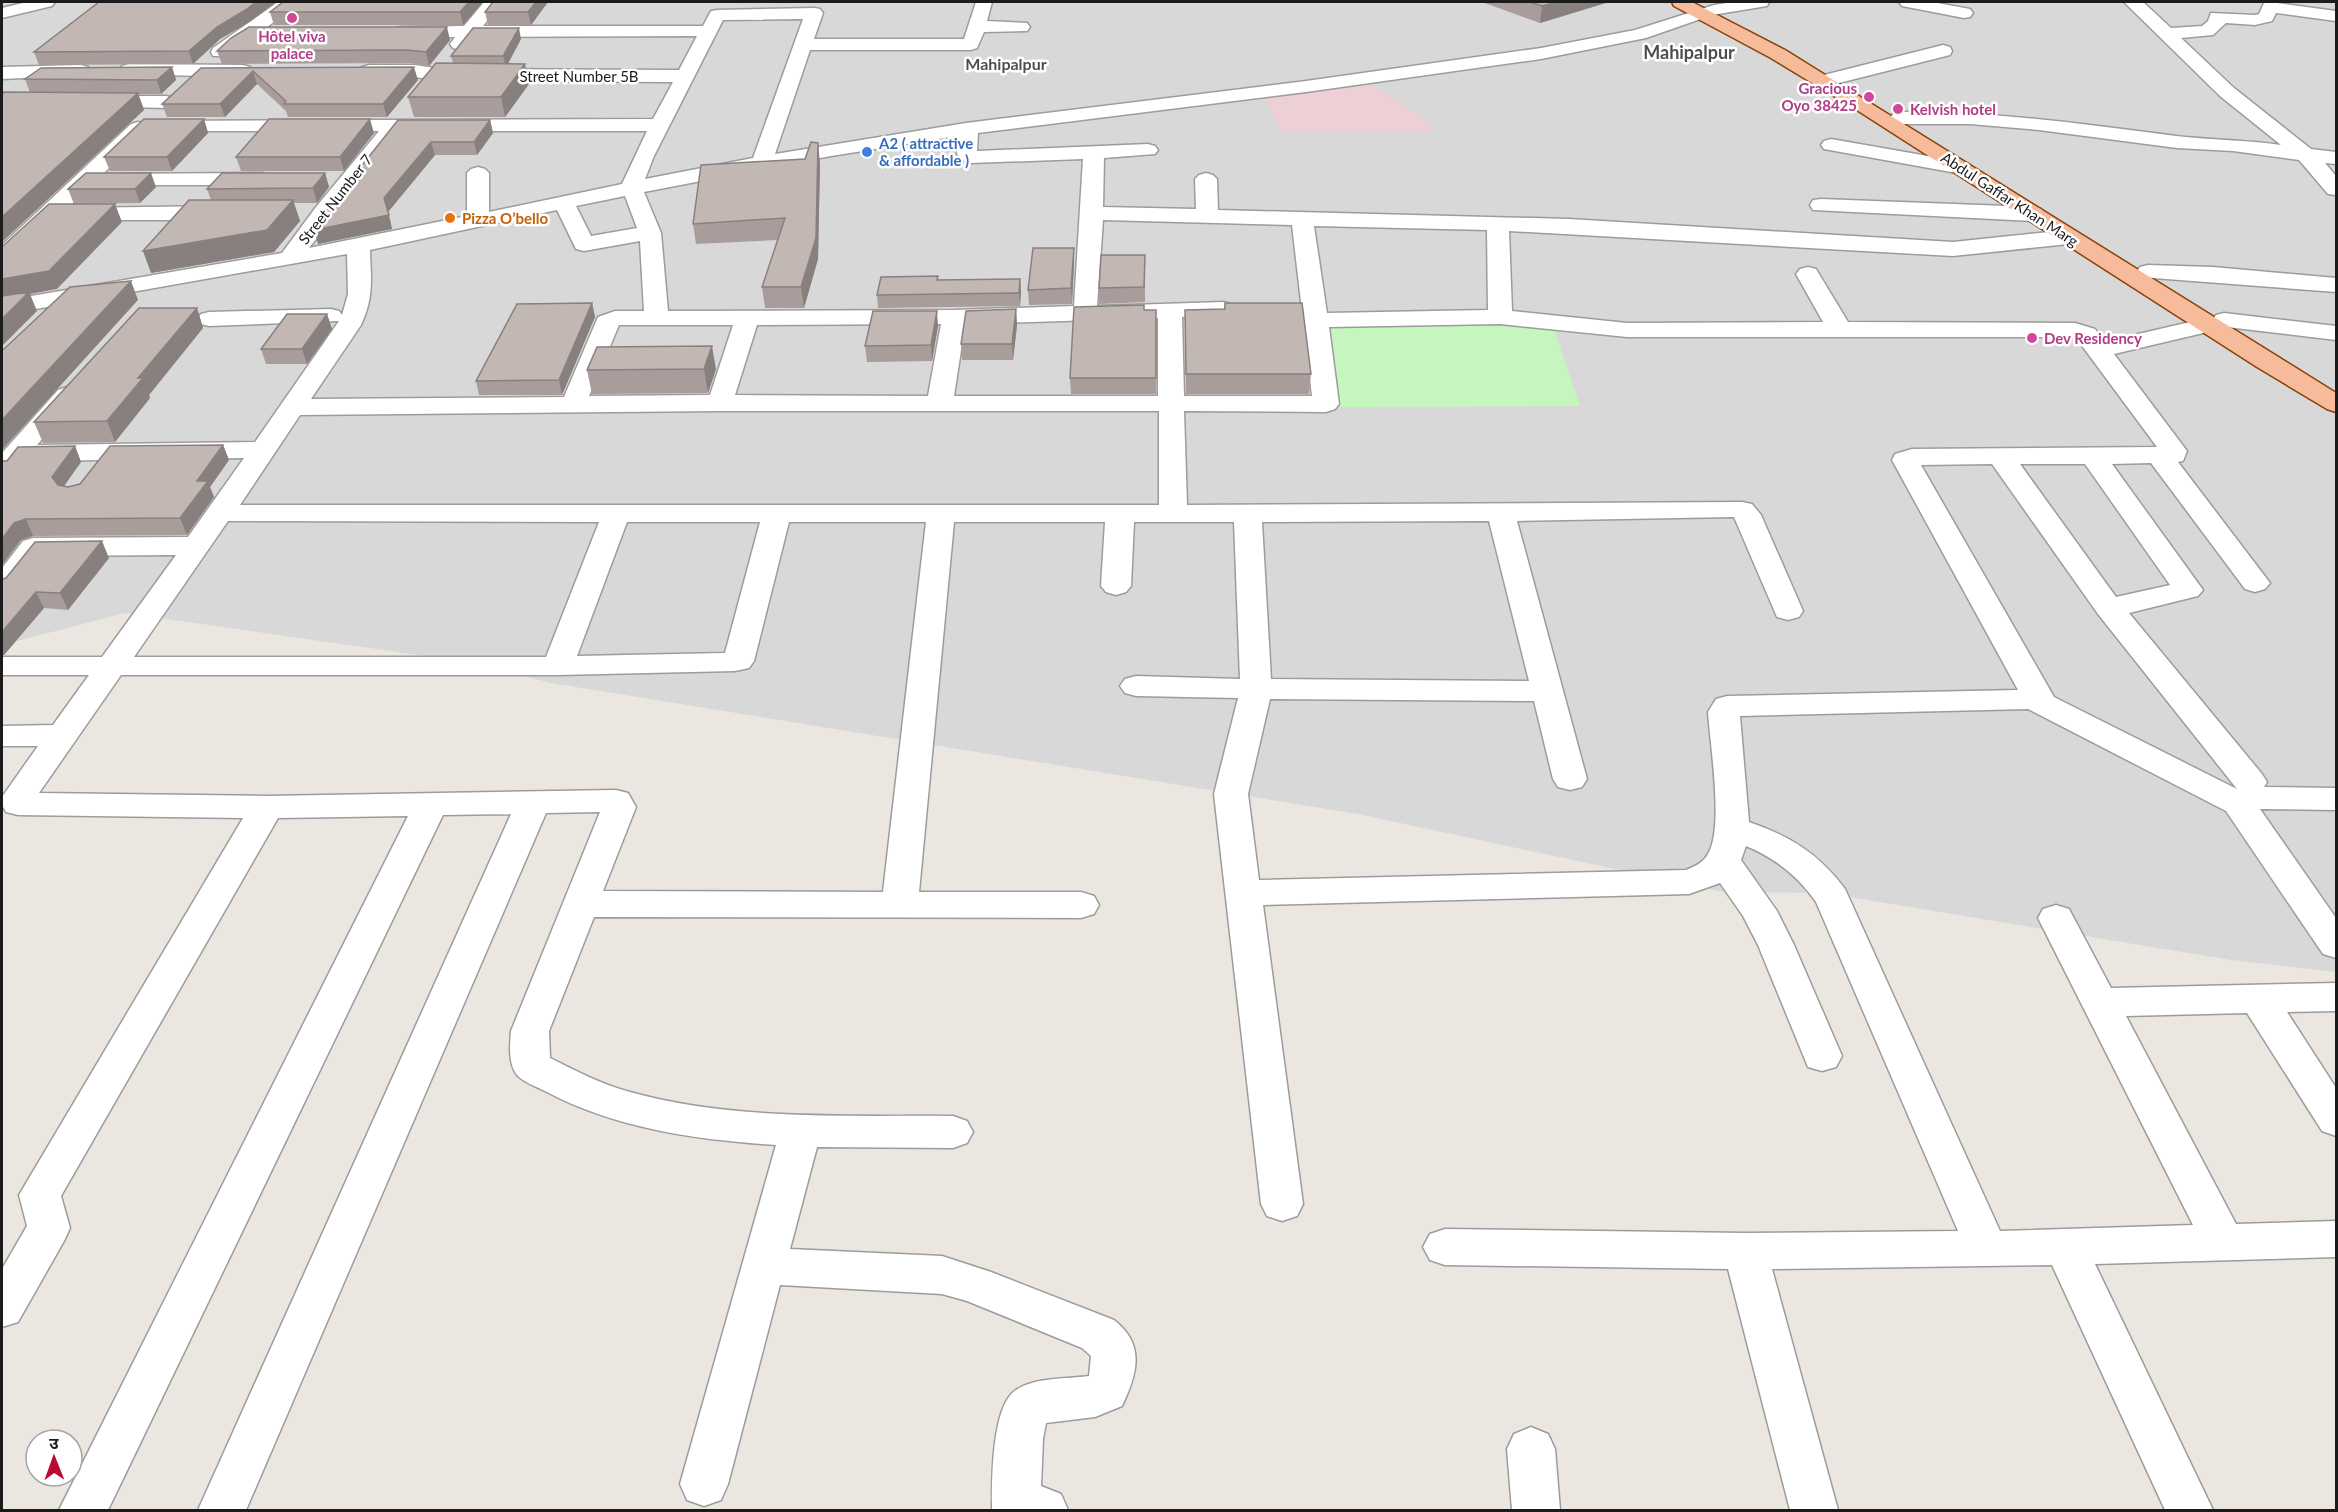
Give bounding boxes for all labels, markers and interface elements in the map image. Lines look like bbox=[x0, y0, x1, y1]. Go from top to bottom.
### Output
marker: Hôtel viva palace bbox=[285, 11, 299, 25]
place label: Hôtel viva palace bbox=[258, 27, 326, 62]
district label: Mahipalpur bbox=[1643, 41, 1735, 63]
district label: Mahipalpur bbox=[965, 54, 1047, 73]
street label: Street Number 5B bbox=[519, 67, 639, 85]
place label: Gracious Oyo 38425 bbox=[1782, 79, 1857, 114]
marker: Gracious Oyo 38425 bbox=[1862, 90, 1876, 104]
place label: Kelvish hotel bbox=[1910, 100, 1996, 118]
marker: Kelvish hotel bbox=[1891, 102, 1905, 116]
place label: A2 ( attractive & affordable ) bbox=[878, 134, 973, 169]
marker: A2 ( attractive & affordable ) bbox=[860, 145, 874, 159]
street label: Abdul Gaffar Khan Marg bbox=[1938, 148, 2082, 250]
street label: Street Number 7 bbox=[294, 150, 376, 248]
place label: Pizza O’bello bbox=[462, 209, 549, 227]
marker: Pizza O’bello bbox=[443, 211, 457, 225]
place label: Dev Residency bbox=[2044, 329, 2142, 347]
marker: Dev Residency bbox=[2025, 331, 2039, 345]
north arrow bbox=[24, 1428, 84, 1488]
text: उ bbox=[49, 1433, 59, 1452]

